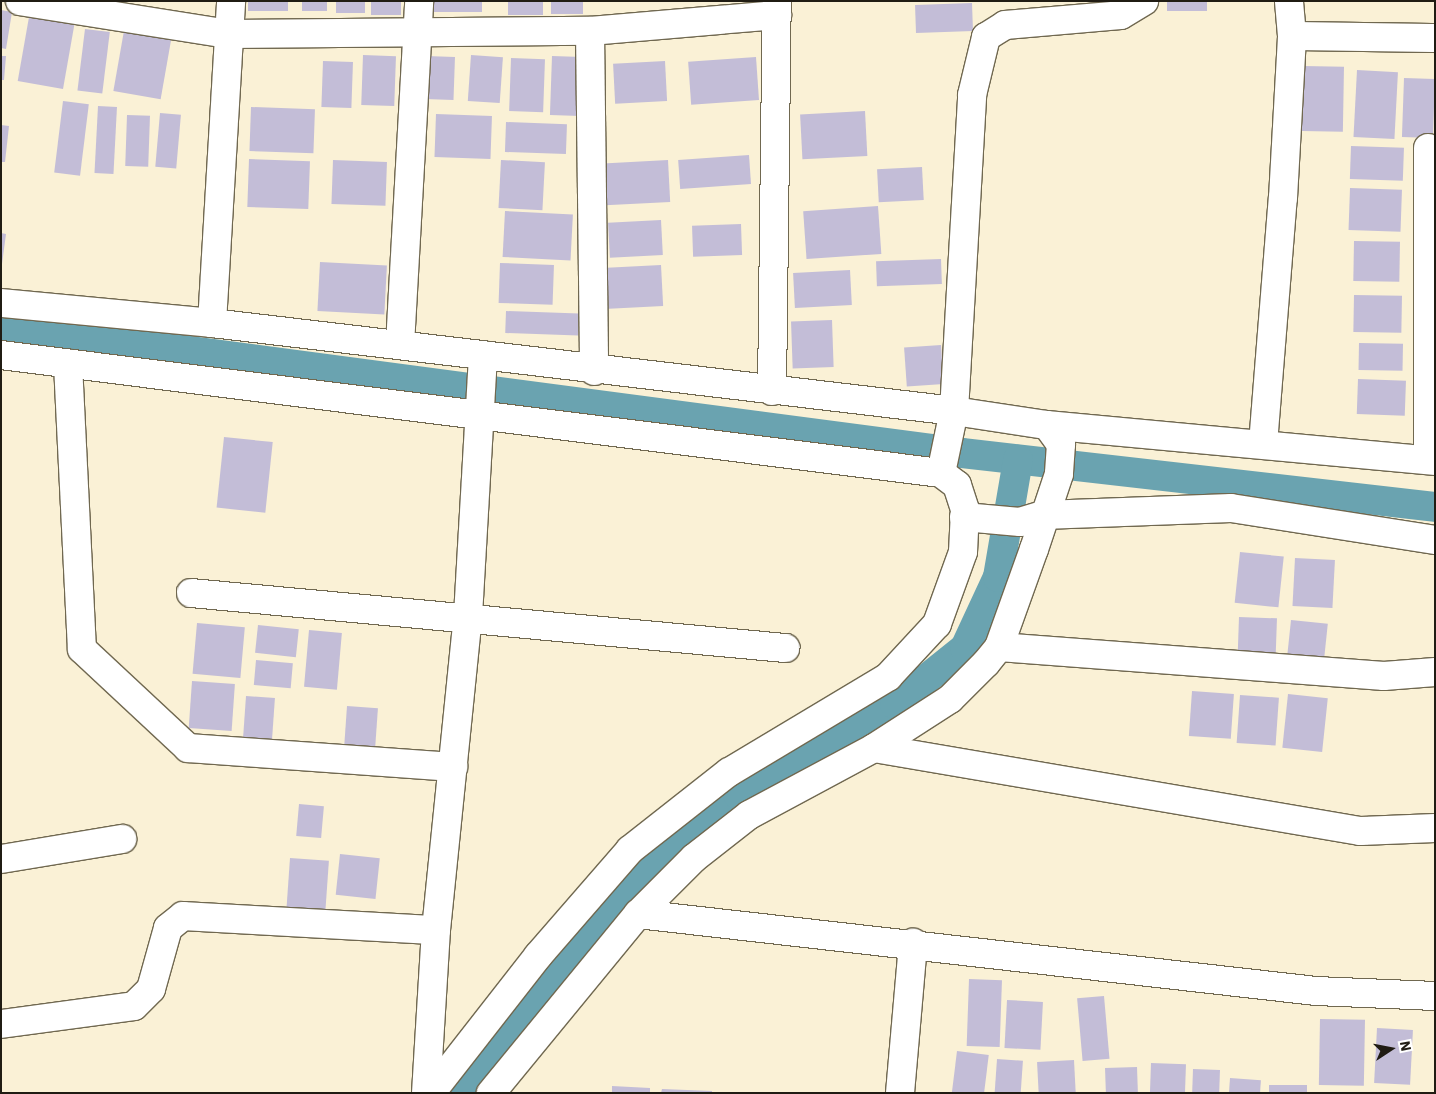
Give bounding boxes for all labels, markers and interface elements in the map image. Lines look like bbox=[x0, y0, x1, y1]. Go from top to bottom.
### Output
north arrow bbox=[1366, 1024, 1416, 1074]
text: N bbox=[1396, 1039, 1416, 1053]

